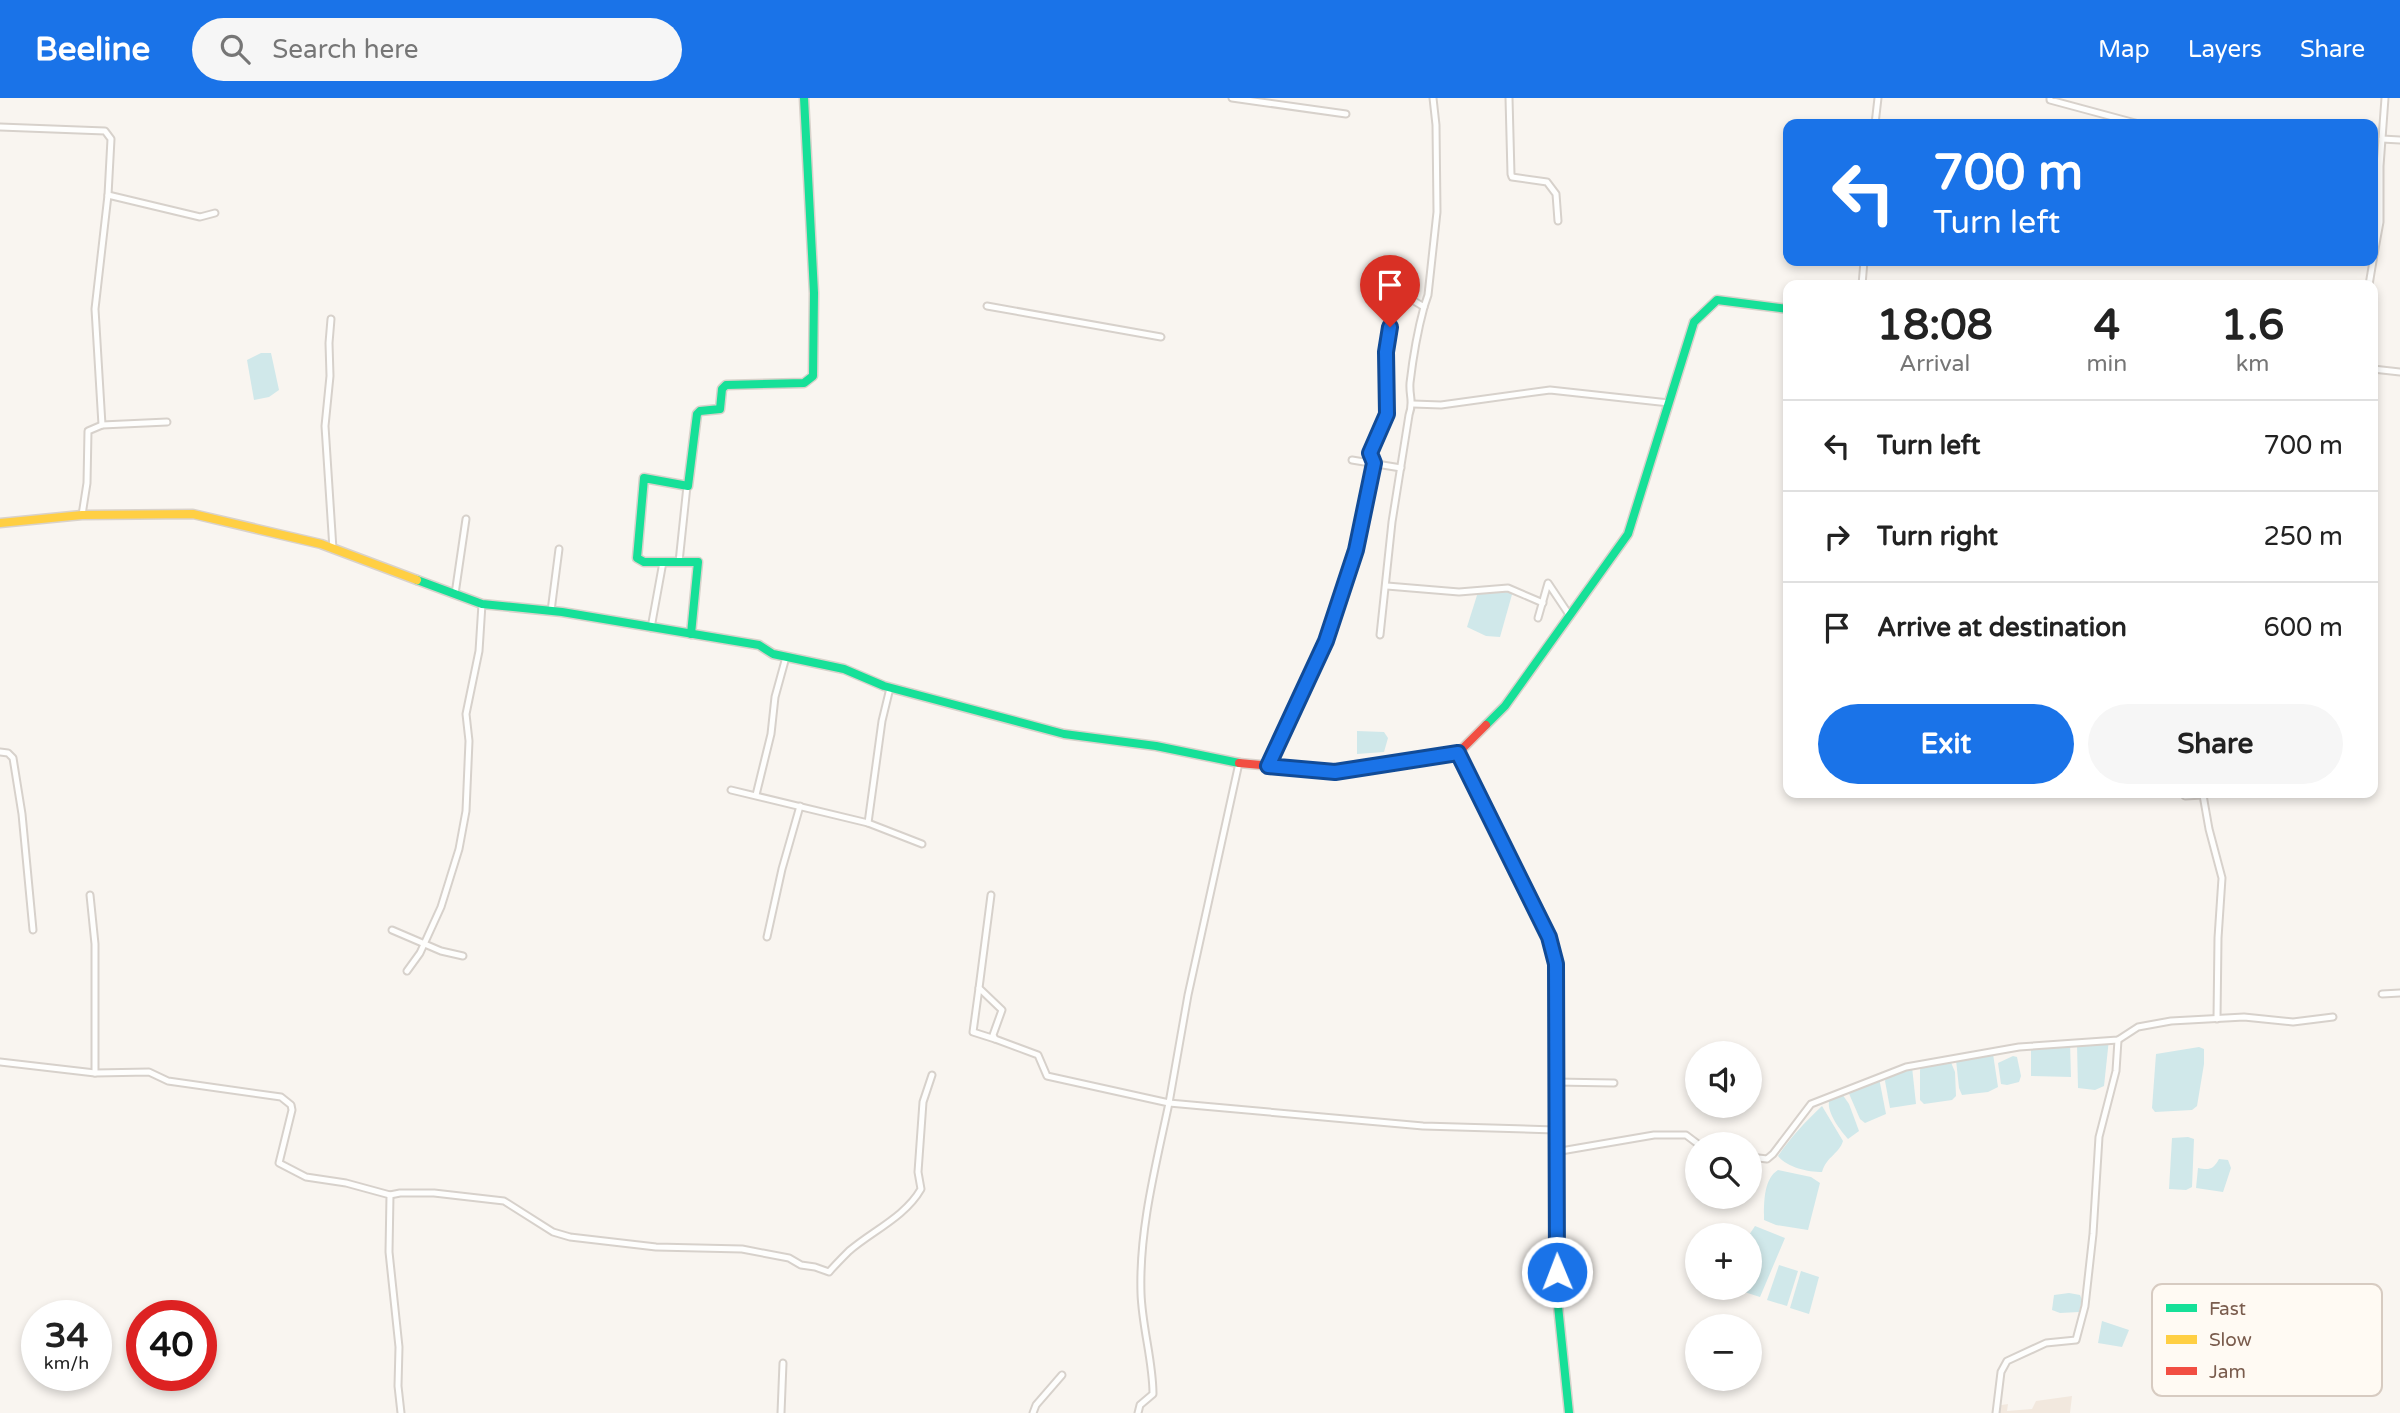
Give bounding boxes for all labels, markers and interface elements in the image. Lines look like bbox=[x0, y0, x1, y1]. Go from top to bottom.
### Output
search box bbox=[192, 18, 682, 81]
text: Beeline bbox=[35, 30, 150, 69]
icon: search bbox=[216, 30, 254, 68]
text: Search here bbox=[272, 34, 418, 65]
text: Map bbox=[2098, 35, 2150, 64]
text: Layers bbox=[2188, 35, 2262, 64]
text: Share bbox=[2300, 35, 2365, 64]
text: 700 m bbox=[1933, 144, 2083, 203]
icon: left bbox=[1818, 147, 1909, 238]
text: Turn left bbox=[1933, 204, 2060, 242]
pin bbox=[1360, 255, 1420, 327]
icon: arrive bbox=[1371, 266, 1409, 304]
text: 18:08 bbox=[1877, 300, 1993, 351]
text: 4 bbox=[2094, 300, 2120, 351]
text: 1.6 bbox=[2221, 300, 2284, 351]
text: Arrival bbox=[1899, 350, 1970, 378]
text: min bbox=[2086, 350, 2127, 378]
text: km bbox=[2236, 350, 2269, 378]
icon: left bbox=[1818, 427, 1856, 465]
text: Turn left bbox=[1877, 430, 1980, 461]
text: 700 m bbox=[2263, 430, 2343, 461]
icon: right bbox=[1818, 518, 1856, 556]
text: Turn right bbox=[1877, 521, 1998, 552]
text: 250 m bbox=[2263, 521, 2343, 552]
icon: arrive bbox=[1818, 609, 1856, 647]
text: Arrive at destination bbox=[1877, 612, 2127, 643]
text: 600 m bbox=[2263, 612, 2343, 643]
button: Exit bbox=[1818, 704, 2074, 784]
button: Share bbox=[2088, 704, 2343, 784]
map controls bbox=[1685, 1041, 1762, 1391]
button: sound bbox=[1685, 1041, 1762, 1118]
button: search bbox=[1685, 1132, 1762, 1209]
button: + bbox=[1685, 1223, 1762, 1300]
position arrow bbox=[1520, 1235, 1594, 1309]
legend bbox=[2152, 1284, 2382, 1396]
text: Fast bbox=[2209, 1298, 2246, 1320]
speed limit sign: 40 bbox=[126, 1300, 217, 1391]
button: − bbox=[1685, 1314, 1762, 1391]
text: 34 bbox=[45, 1315, 88, 1357]
text: Slow bbox=[2209, 1329, 2252, 1351]
text: km/h bbox=[44, 1352, 89, 1374]
text: Jam bbox=[2209, 1361, 2246, 1383]

